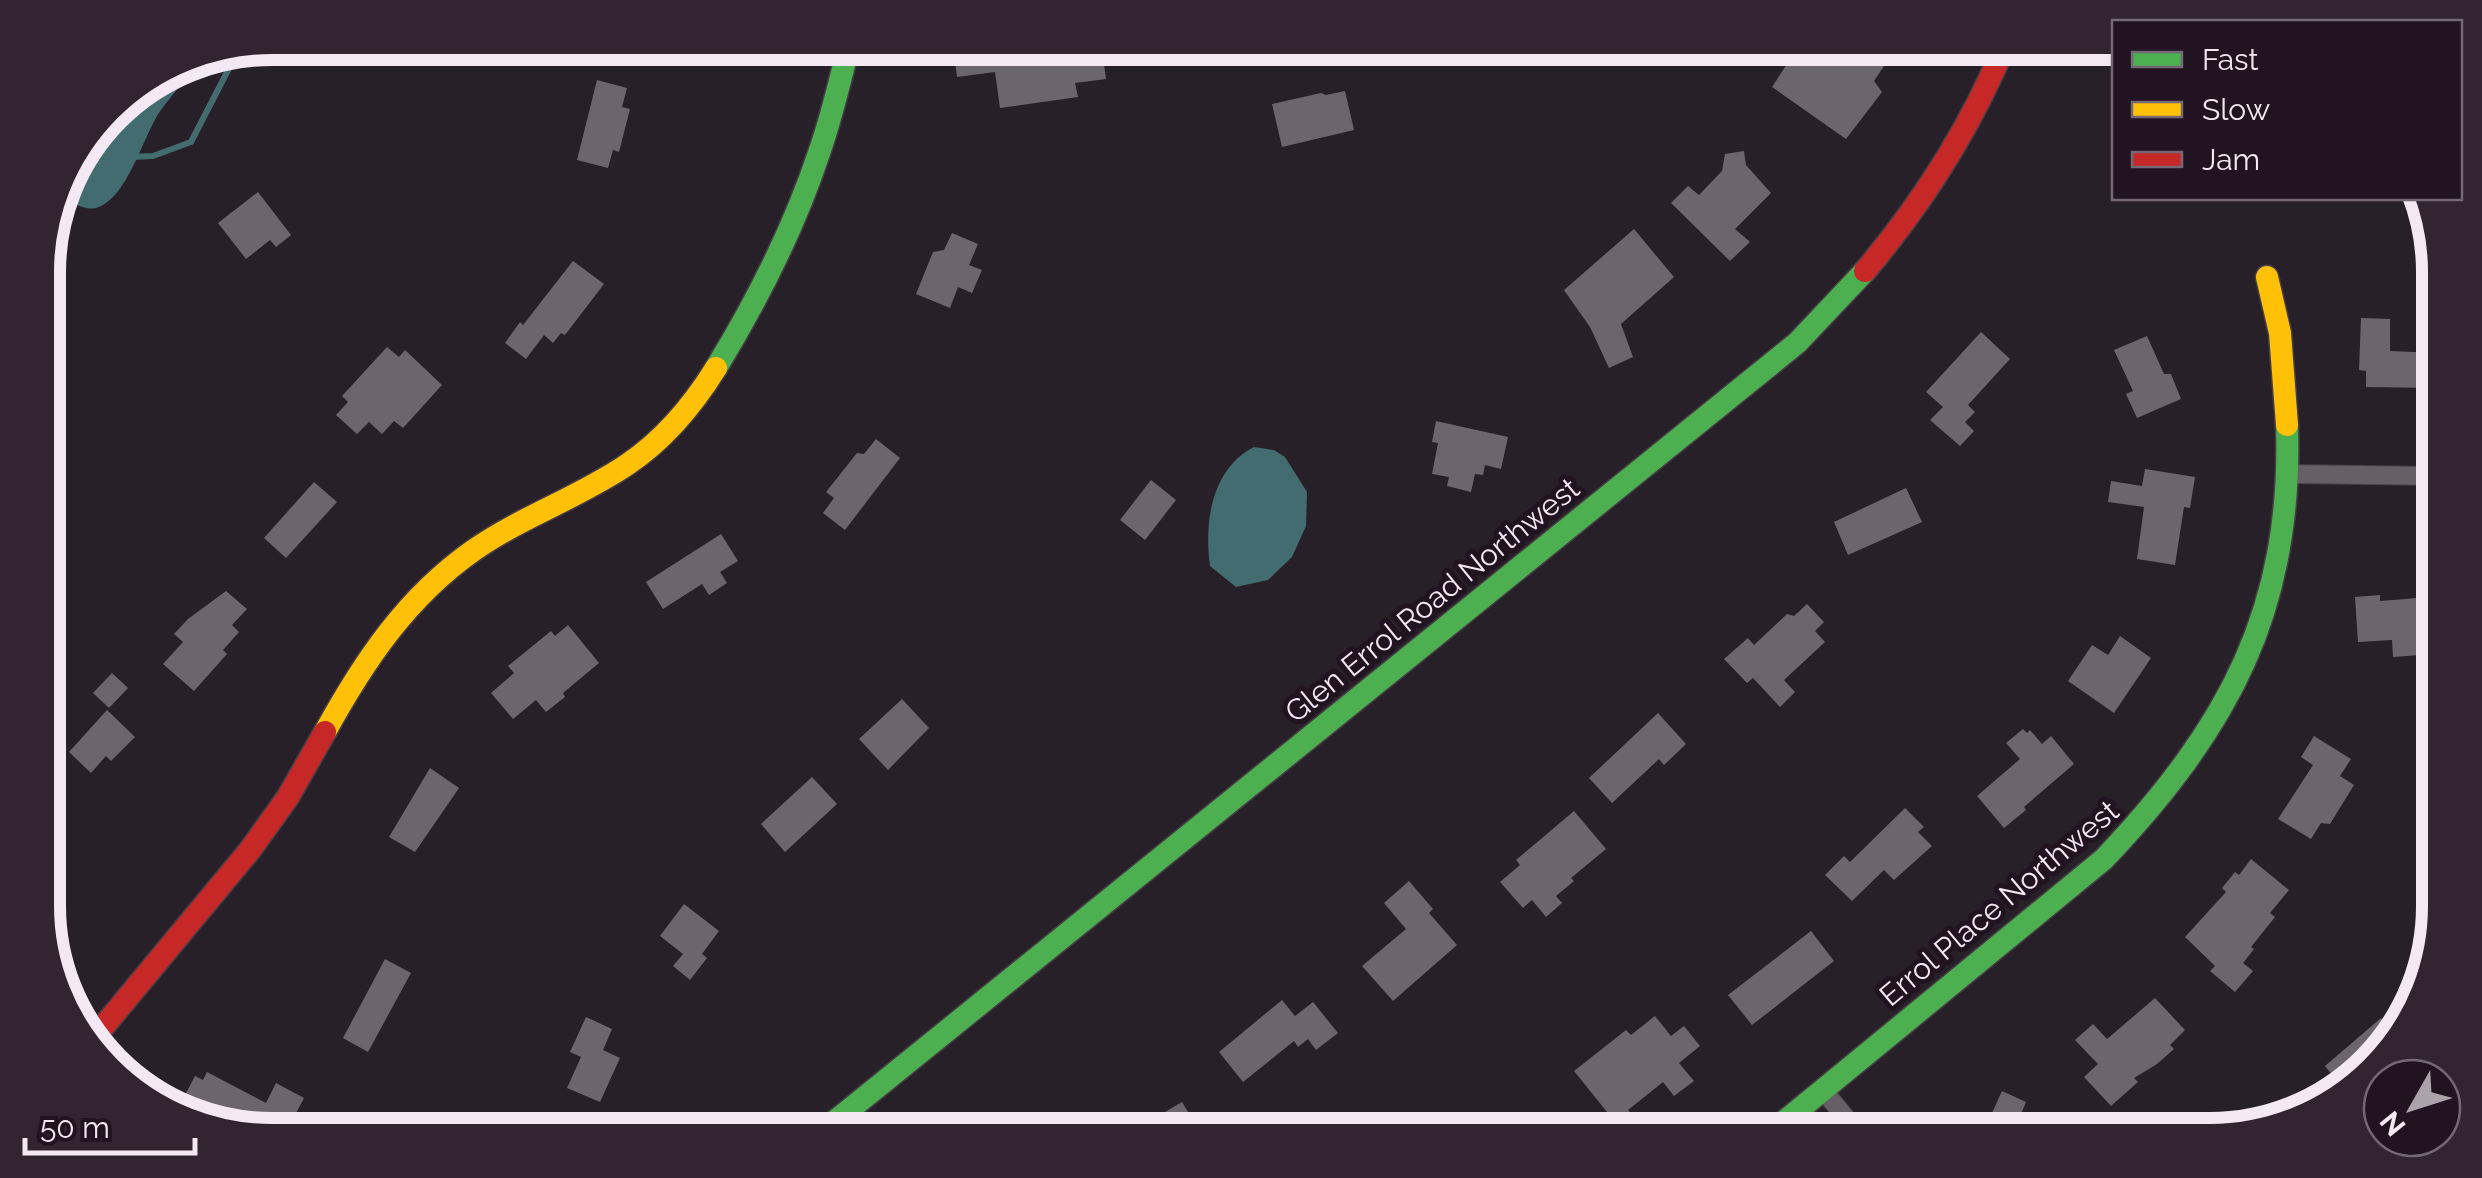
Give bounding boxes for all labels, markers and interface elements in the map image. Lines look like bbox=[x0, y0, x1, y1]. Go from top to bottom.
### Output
legend bbox=[2112, 20, 2462, 200]
text: Fast bbox=[2202, 42, 2259, 77]
text: Slow bbox=[2202, 92, 2270, 127]
text: Jam bbox=[2202, 142, 2260, 177]
street label: Glen Errol Road Northwest bbox=[1278, 471, 1586, 729]
street label: Errol Place Northwest bbox=[1873, 793, 2125, 1013]
north arrow bbox=[2362, 1058, 2462, 1158]
scale bar bbox=[25, 1093, 195, 1155]
text: N bbox=[2373, 1105, 2413, 1142]
text: 50 m bbox=[40, 1110, 110, 1145]

